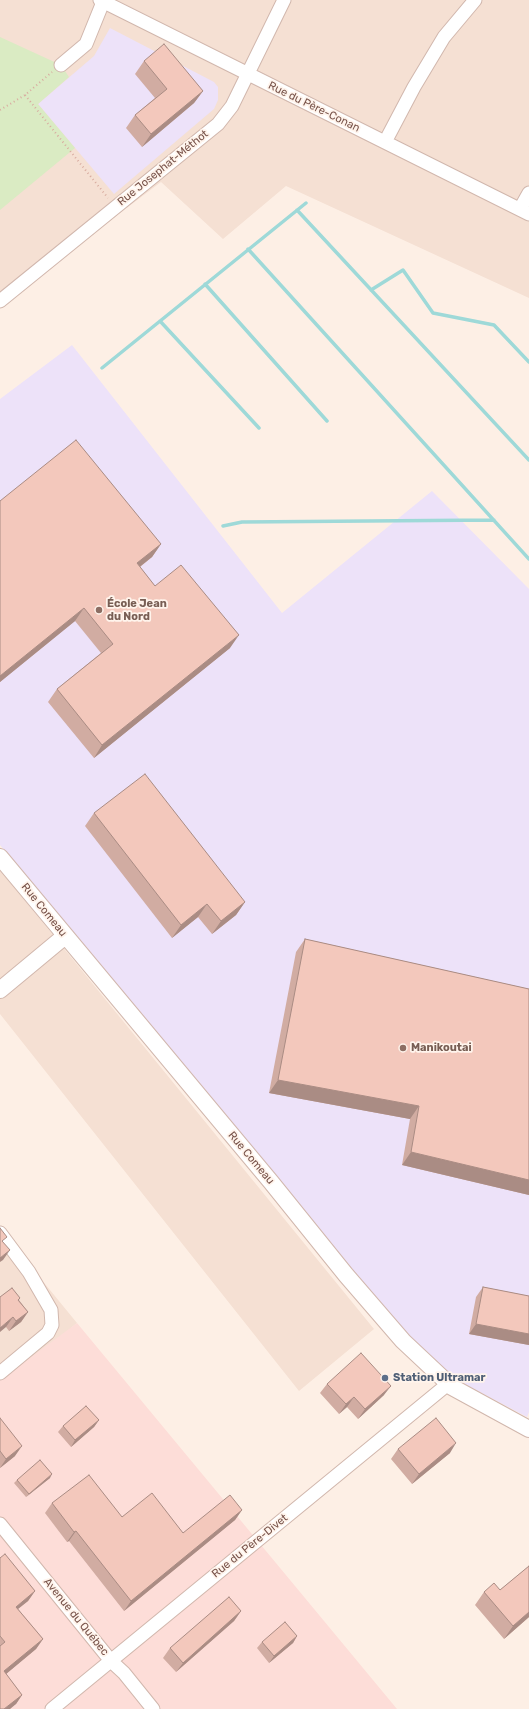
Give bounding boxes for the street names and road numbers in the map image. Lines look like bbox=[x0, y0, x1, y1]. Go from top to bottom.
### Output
street label: Rue du Père-Conan bbox=[266, 79, 362, 135]
street label: Rue Josephat-Méthot bbox=[115, 127, 211, 209]
street label: Rue Comeau bbox=[18, 881, 70, 939]
street label: Rue Comeau bbox=[225, 1129, 277, 1187]
street label: Rue du Père-Divet bbox=[209, 1511, 291, 1581]
street label: Avenue du Québec bbox=[41, 1576, 111, 1658]

